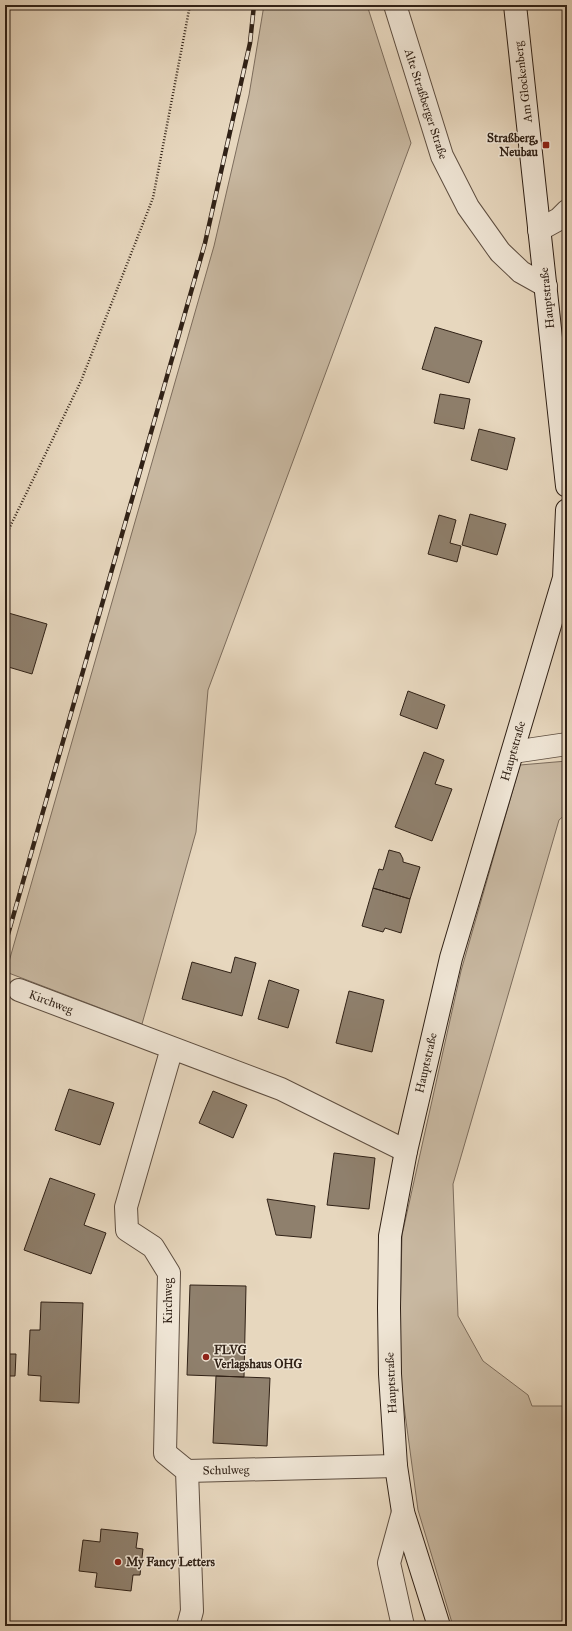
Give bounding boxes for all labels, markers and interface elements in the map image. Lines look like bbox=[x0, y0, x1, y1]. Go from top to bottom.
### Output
street label: Am Glockenberg bbox=[511, 40, 536, 124]
street label: Alte Straßberger Straße bbox=[400, 46, 450, 161]
place label: Straßberg, Neubau bbox=[487, 131, 539, 159]
marker: Straßberg, Neubau bbox=[541, 140, 551, 150]
street label: Hauptstraße bbox=[537, 267, 557, 329]
street label: Hauptstraße bbox=[498, 720, 528, 782]
street label: Kirchweg bbox=[27, 987, 75, 1018]
street label: Hauptstraße bbox=[412, 1031, 440, 1095]
street label: Kirchweg bbox=[161, 1277, 176, 1324]
place label: FLVG Verlagshaus OHG bbox=[213, 1343, 303, 1372]
marker: FLVG Verlagshaus OHG bbox=[201, 1352, 211, 1362]
street label: Hauptstraße bbox=[382, 1352, 400, 1414]
street label: Schulweg bbox=[203, 1463, 250, 1478]
place label: My Fancy Letters bbox=[126, 1555, 216, 1570]
marker: My Fancy Letters bbox=[113, 1557, 123, 1567]

